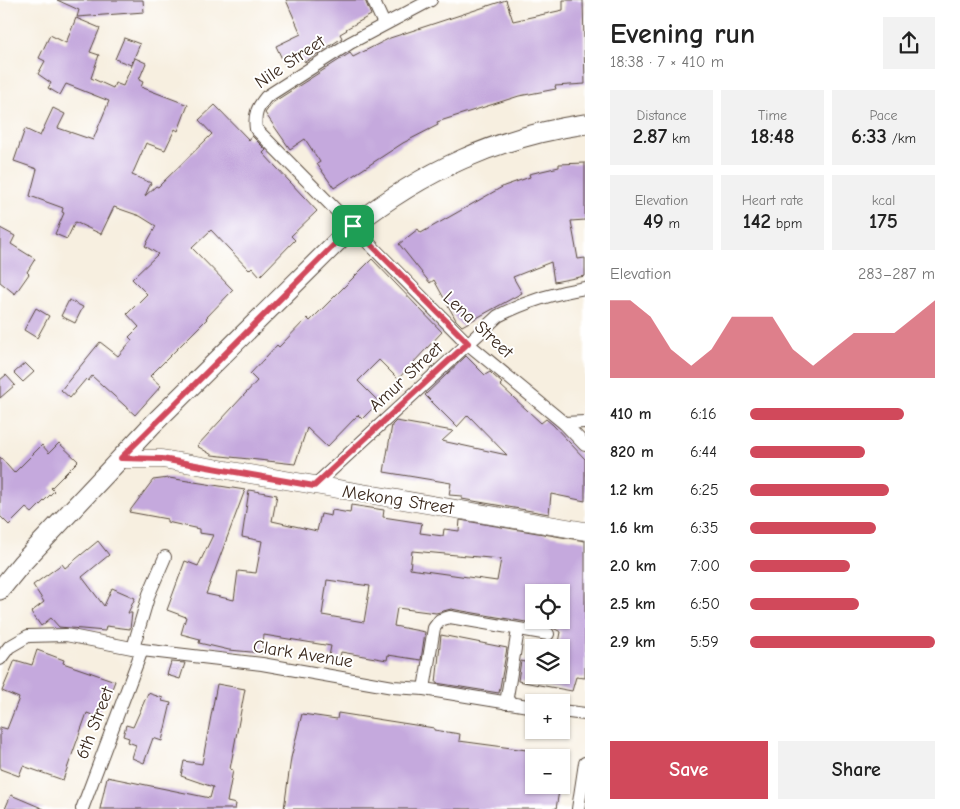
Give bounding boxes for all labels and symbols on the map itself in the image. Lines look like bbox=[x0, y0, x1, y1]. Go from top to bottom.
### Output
street label: Nile Street bbox=[251, 30, 330, 93]
pin bbox=[332, 205, 374, 247]
street label: Lena Street bbox=[439, 287, 518, 363]
street label: Amur Street bbox=[365, 337, 448, 416]
street label: Mekong Street bbox=[341, 481, 456, 519]
street label: Clark Avenue bbox=[251, 636, 355, 672]
street label: 6th Street bbox=[72, 683, 119, 762]

